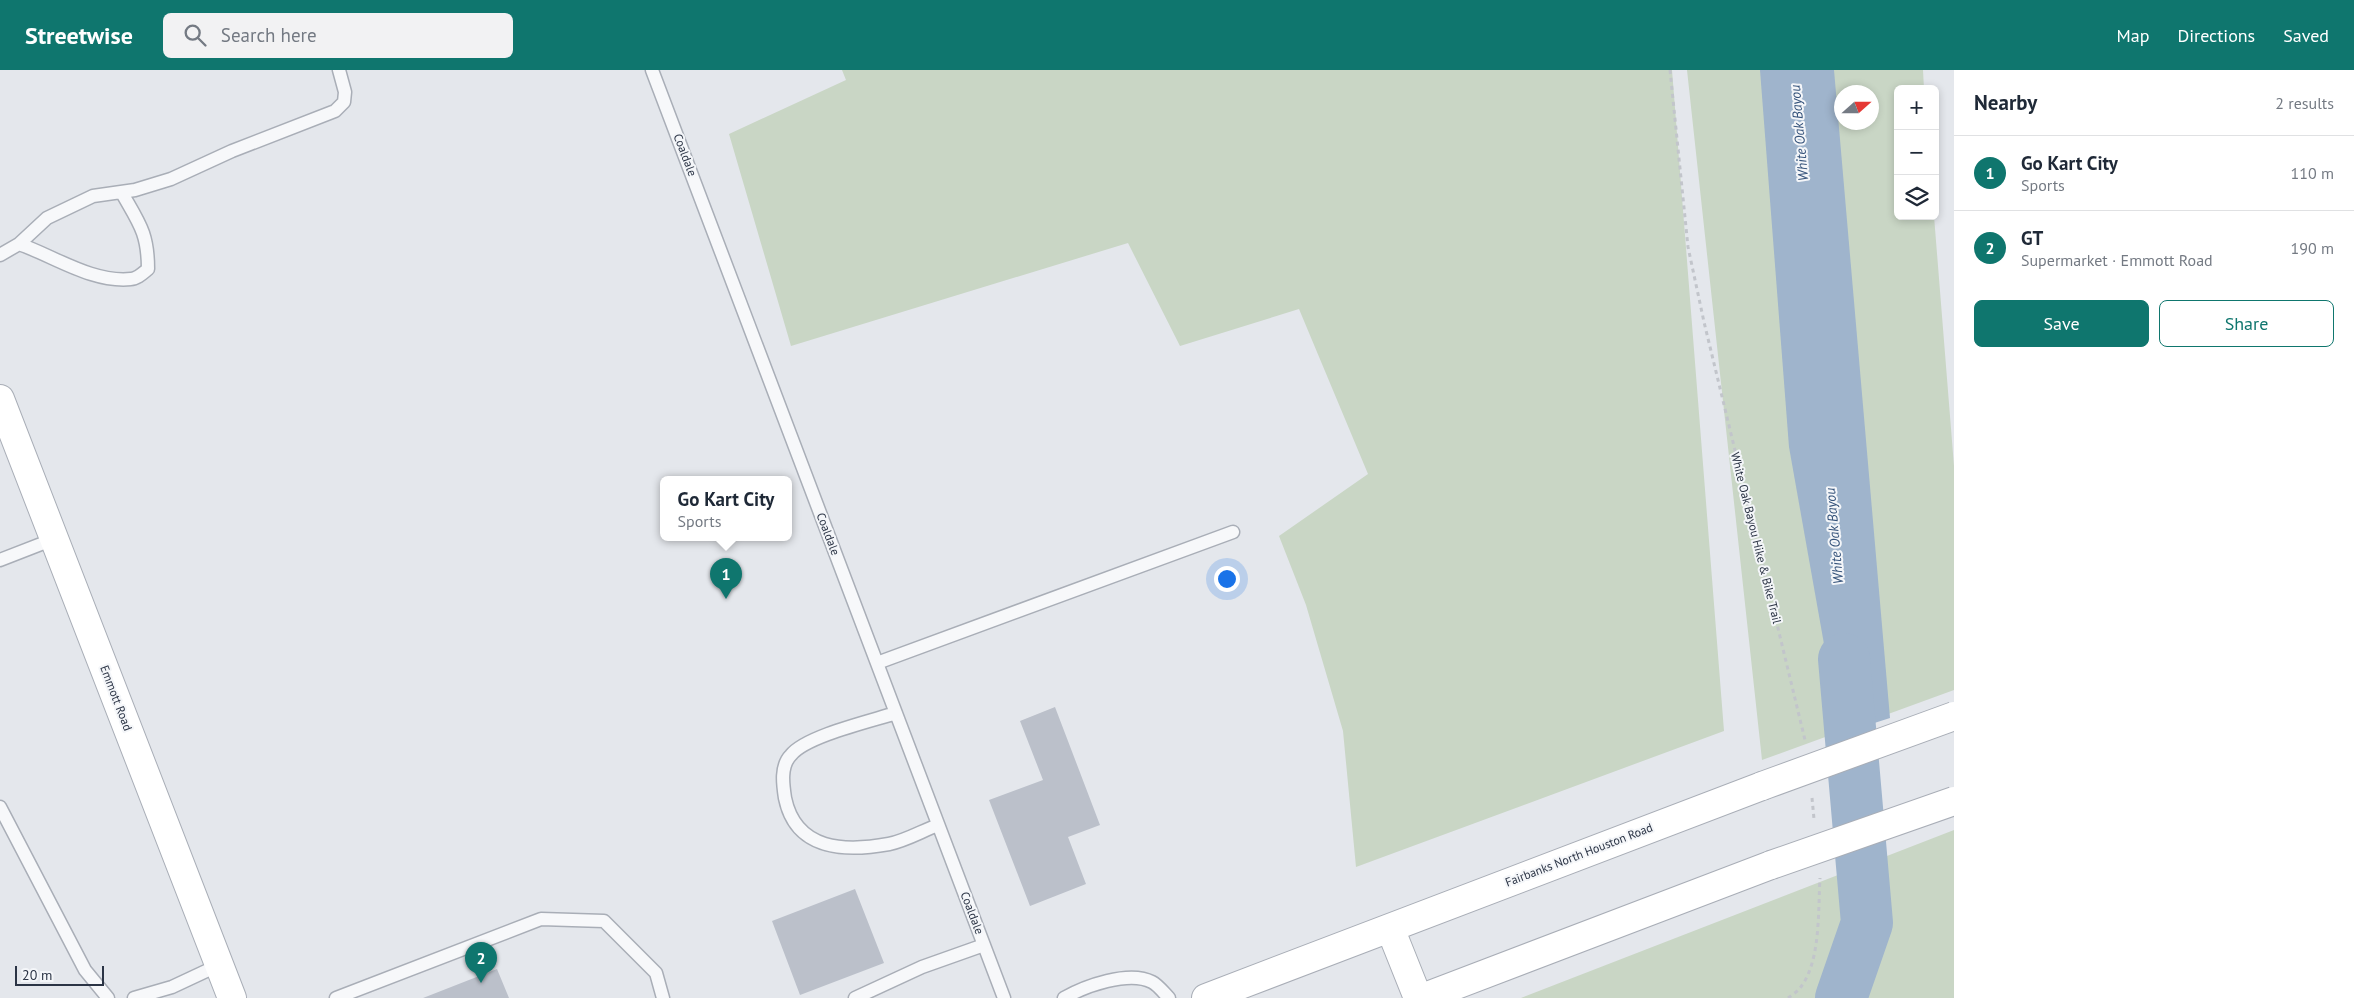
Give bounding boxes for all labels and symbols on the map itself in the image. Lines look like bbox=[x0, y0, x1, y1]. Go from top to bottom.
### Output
water label: White Oak Bayou bbox=[1786, 84, 1812, 182]
north arrow bbox=[1834, 85, 1879, 130]
street label: Coaldale bbox=[671, 131, 700, 178]
street label: White Oak Bayou Hike & Bike Trail bbox=[1728, 451, 1785, 626]
water label: White Oak Bayou bbox=[1821, 487, 1847, 585]
street label: Coaldale bbox=[814, 510, 843, 557]
pin: 1 bbox=[710, 558, 742, 599]
your location bbox=[1214, 566, 1240, 592]
street label: Emmott Road bbox=[97, 663, 136, 733]
street label: Fairbanks North Houston Road bbox=[1503, 819, 1655, 890]
street label: Coaldale bbox=[958, 889, 987, 936]
pin: 2 bbox=[465, 942, 497, 983]
scale bar bbox=[15, 963, 104, 986]

